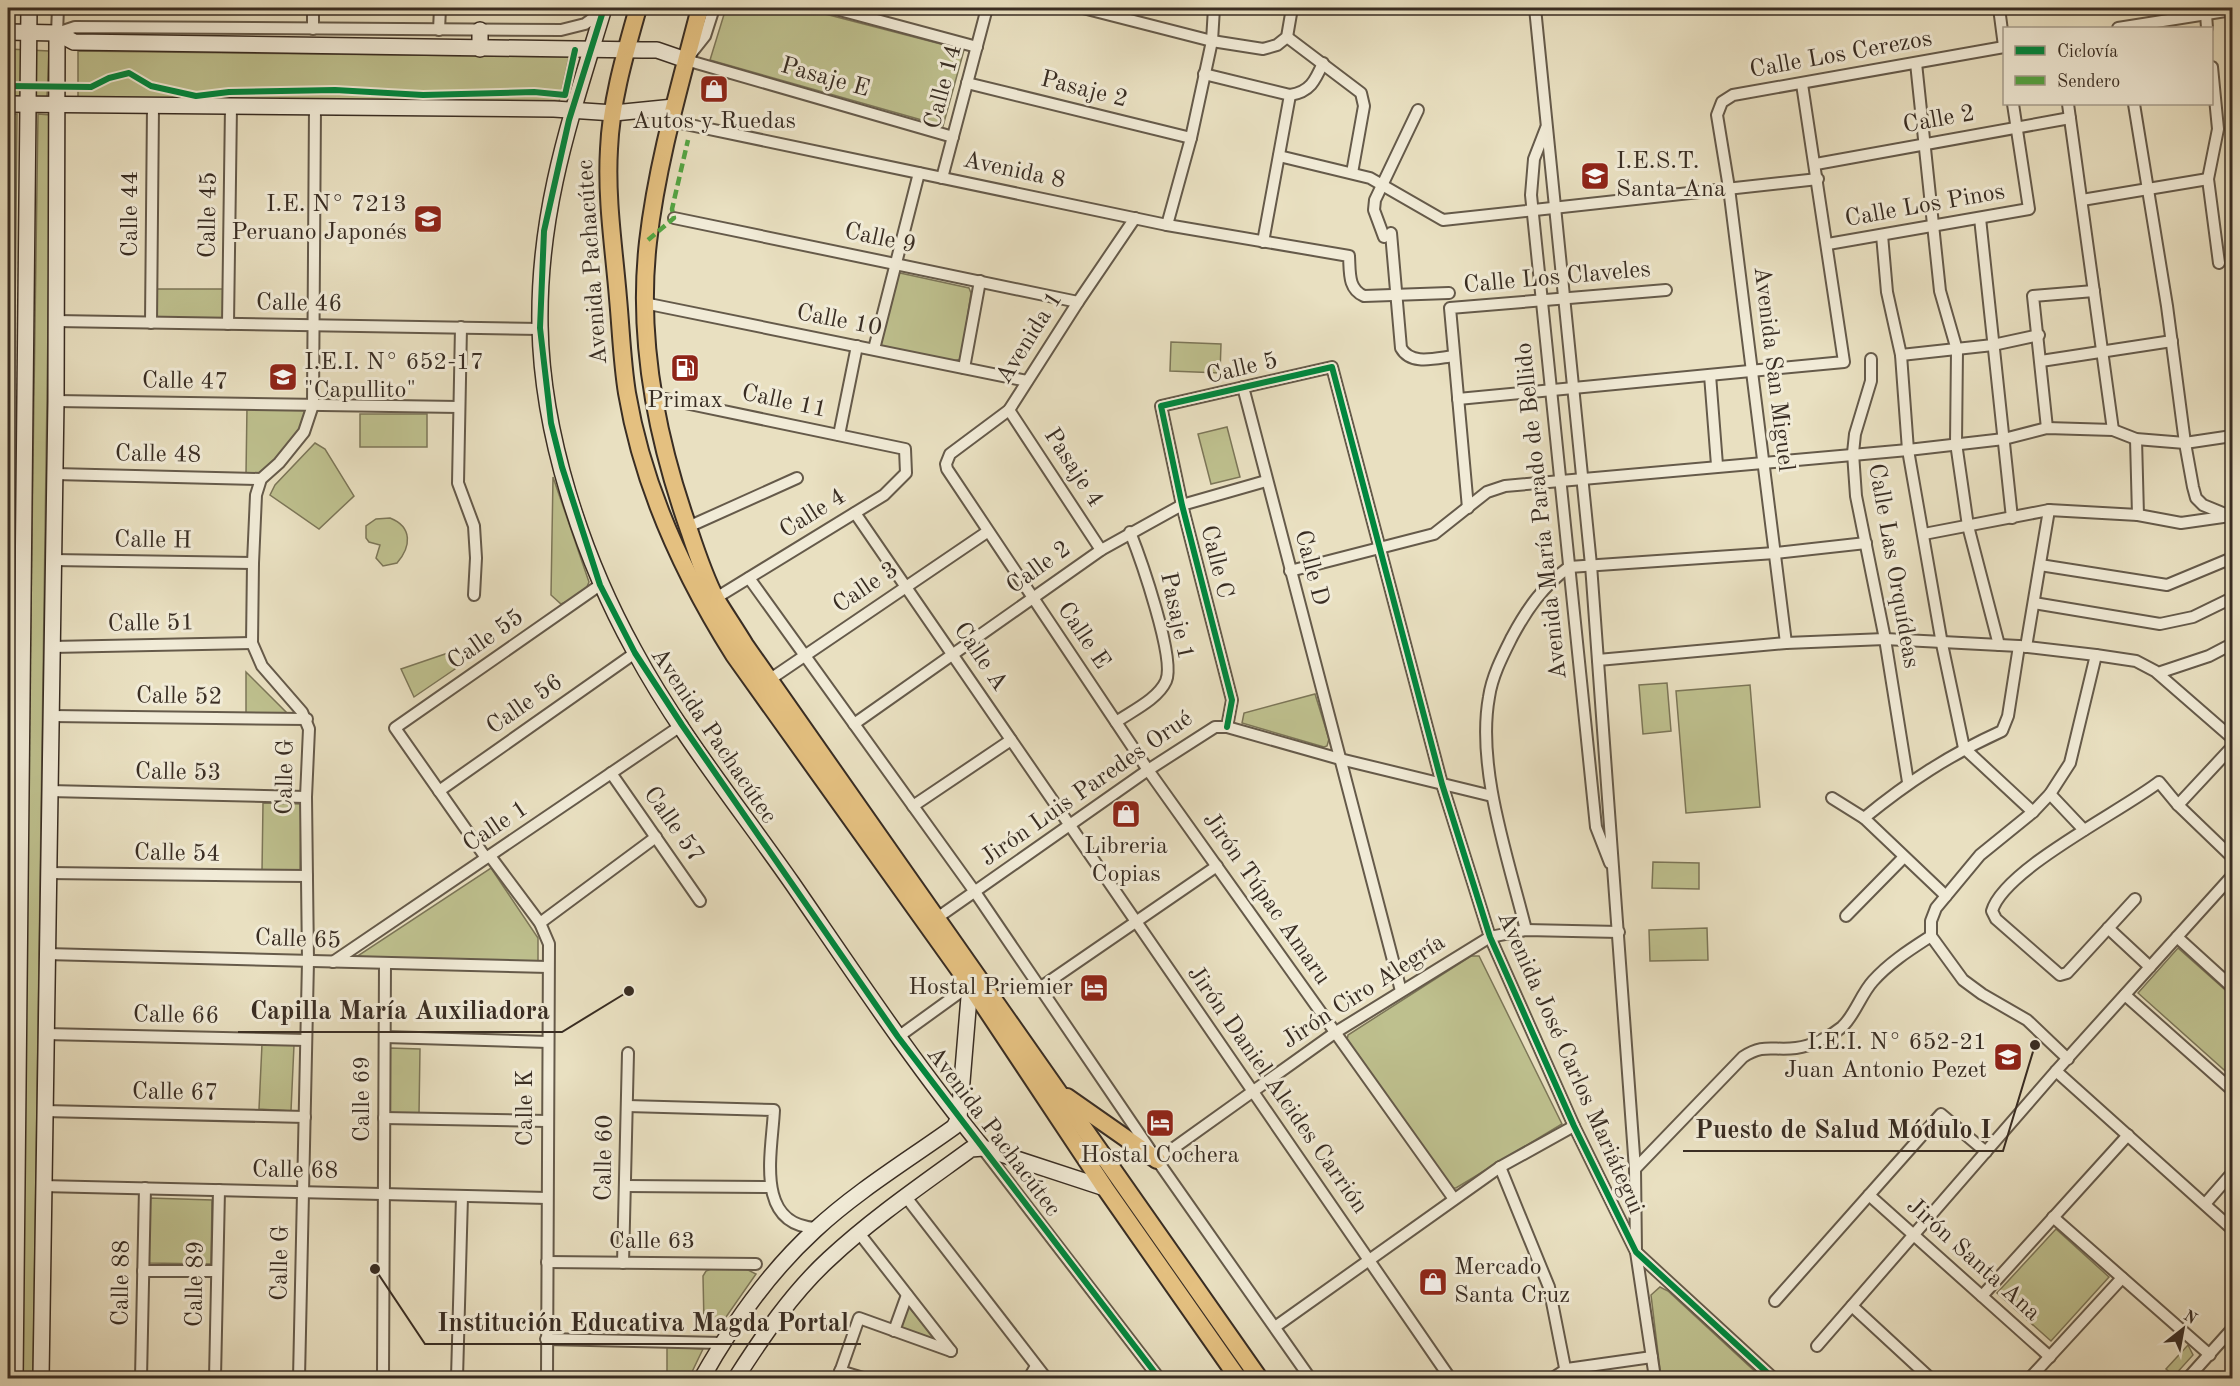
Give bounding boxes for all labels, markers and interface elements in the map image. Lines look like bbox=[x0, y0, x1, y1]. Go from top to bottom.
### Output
street label: Calle Los Cerezos bbox=[1748, 27, 1934, 83]
legend bbox=[2003, 27, 2213, 105]
street label: Calle 14 bbox=[921, 42, 967, 132]
text: Ciclovía bbox=[2057, 43, 2118, 61]
street label: Pasaje E bbox=[778, 54, 872, 102]
street label: Pasaje 2 bbox=[1038, 68, 1130, 112]
shop icon: Autos y Ruedas bbox=[698, 73, 730, 105]
text: Sendero bbox=[2057, 73, 2120, 91]
street label: Calle 2 bbox=[1901, 102, 1977, 138]
place label: Autos y Ruedas bbox=[632, 110, 796, 134]
street label: Avenida 8 bbox=[961, 148, 1067, 194]
place label: I.E.S.T. Santa Ana bbox=[1616, 150, 1726, 202]
street label: Avenida Pachacútec bbox=[574, 159, 612, 365]
school or university icon: I.E.S.T. Santa Ana bbox=[1579, 160, 1611, 192]
street label: Calle 44 bbox=[119, 171, 143, 257]
street label: Calle 45 bbox=[196, 172, 222, 258]
street label: Calle Los Pinos bbox=[1843, 180, 2007, 232]
place label: I.E. N° 7213 Peruano Japonés bbox=[231, 193, 407, 245]
school or university icon: I.E. N° 7213 Peruano Japonés bbox=[412, 203, 444, 235]
street label: Calle 9 bbox=[842, 220, 918, 258]
street label: Calle Los Claveles bbox=[1462, 258, 1652, 298]
street label: Avenida San Miguel bbox=[1749, 265, 1797, 473]
street label: Avenida 1 bbox=[992, 288, 1068, 388]
street label: Calle 46 bbox=[256, 291, 342, 317]
street label: Calle 10 bbox=[794, 301, 884, 341]
street label: Avenida María Parado de Bellido bbox=[1512, 341, 1572, 681]
street label: Calle 5 bbox=[1204, 349, 1280, 389]
place label: I.E.I. N° 652-17 "Capullito" bbox=[304, 351, 484, 403]
fuel station icon: Primax bbox=[669, 352, 701, 384]
school or university icon: I.E.I. N° 652-17 "Capullito" bbox=[267, 361, 299, 393]
street label: Calle 47 bbox=[142, 369, 228, 395]
street label: Calle 11 bbox=[739, 381, 829, 423]
place label: Primax bbox=[647, 389, 723, 413]
street label: Pasaje 4 bbox=[1039, 424, 1107, 512]
street label: Calle 48 bbox=[115, 442, 201, 468]
street label: Calle Las Orquídeas bbox=[1863, 462, 1923, 670]
street label: Calle 4 bbox=[776, 485, 850, 543]
street label: Calle C bbox=[1195, 523, 1237, 601]
street label: Calle H bbox=[114, 528, 192, 554]
street label: Calle D bbox=[1289, 528, 1333, 608]
street label: Calle 2 bbox=[1003, 537, 1075, 599]
street label: Calle 3 bbox=[829, 558, 903, 618]
street label: Pasaje 1 bbox=[1155, 570, 1197, 662]
street label: Calle E bbox=[1052, 598, 1114, 674]
street label: Calle 55 bbox=[444, 605, 528, 675]
street label: Calle 51 bbox=[108, 611, 194, 637]
street label: Calle A bbox=[949, 618, 1011, 696]
street label: Avenida Pachacútec bbox=[646, 644, 780, 828]
street label: Calle 56 bbox=[483, 670, 567, 740]
street label: Calle 52 bbox=[136, 684, 222, 710]
street label: Jirón Luis Paredes Orué bbox=[977, 707, 1197, 871]
street label: Calle G bbox=[273, 739, 299, 815]
street label: Calle 53 bbox=[135, 760, 221, 786]
street label: Calle 57 bbox=[638, 783, 708, 867]
street label: Calle 1 bbox=[459, 797, 533, 857]
shop icon: Libreria Copias bbox=[1110, 798, 1142, 830]
street label: Jirón Túpac Amaru bbox=[1198, 808, 1334, 990]
place label: Libreria Copias bbox=[1084, 835, 1168, 887]
street label: Calle 54 bbox=[134, 841, 220, 867]
street label: Avenida José Carlos Mariátegui bbox=[1492, 908, 1648, 1218]
street label: Calle 65 bbox=[254, 926, 342, 954]
street label: Jirón Ciro Alegría bbox=[1278, 930, 1450, 1054]
street label: Jirón Daniel Alcides Carrión bbox=[1182, 962, 1372, 1218]
hotel icon: Hostal Priemier bbox=[1078, 972, 1110, 1004]
place label: Hostal Priemier bbox=[908, 976, 1073, 1000]
callout: Capilla María Auxiliadora bbox=[238, 988, 562, 1032]
text: Capilla María Auxiliadora bbox=[250, 999, 550, 1025]
street label: Calle 66 bbox=[133, 1003, 219, 1029]
place label: I.E.I. N° 652-21 Juan Antonio Pezet bbox=[1784, 1031, 1987, 1083]
school or university icon: I.E.I. N° 652-21 Juan Antonio Pezet bbox=[1992, 1041, 2024, 1073]
street label: Avenida Pachacútec bbox=[922, 1043, 1064, 1221]
street label: Calle 69 bbox=[351, 1056, 375, 1142]
street label: Calle K bbox=[514, 1070, 538, 1146]
street label: Calle 67 bbox=[132, 1080, 218, 1106]
hotel icon: Hostal Cochera bbox=[1144, 1107, 1176, 1139]
callout: Puesto de Salud Módulo I bbox=[1683, 1107, 2003, 1151]
street label: Calle 60 bbox=[592, 1115, 618, 1201]
text: Puesto de Salud Módulo I bbox=[1695, 1118, 1991, 1144]
place label: Hostal Cochera bbox=[1081, 1144, 1240, 1168]
street label: Calle 68 bbox=[252, 1158, 338, 1184]
street label: Jirón Santa Ana bbox=[1902, 1194, 2045, 1326]
street label: Calle G bbox=[268, 1225, 294, 1301]
street label: Calle 63 bbox=[609, 1230, 695, 1254]
street label: Calle 88 bbox=[109, 1240, 135, 1326]
street label: Calle 89 bbox=[183, 1241, 209, 1327]
place label: Mercado Santa Cruz bbox=[1454, 1256, 1570, 1308]
shop icon: Mercado Santa Cruz bbox=[1417, 1266, 1449, 1298]
north arrow bbox=[2153, 1299, 2213, 1359]
callout: Institución Educativa Magda Portal bbox=[425, 1300, 861, 1344]
text: N bbox=[2180, 1308, 2200, 1328]
text: Institución Educativa Magda Portal bbox=[437, 1311, 849, 1337]

